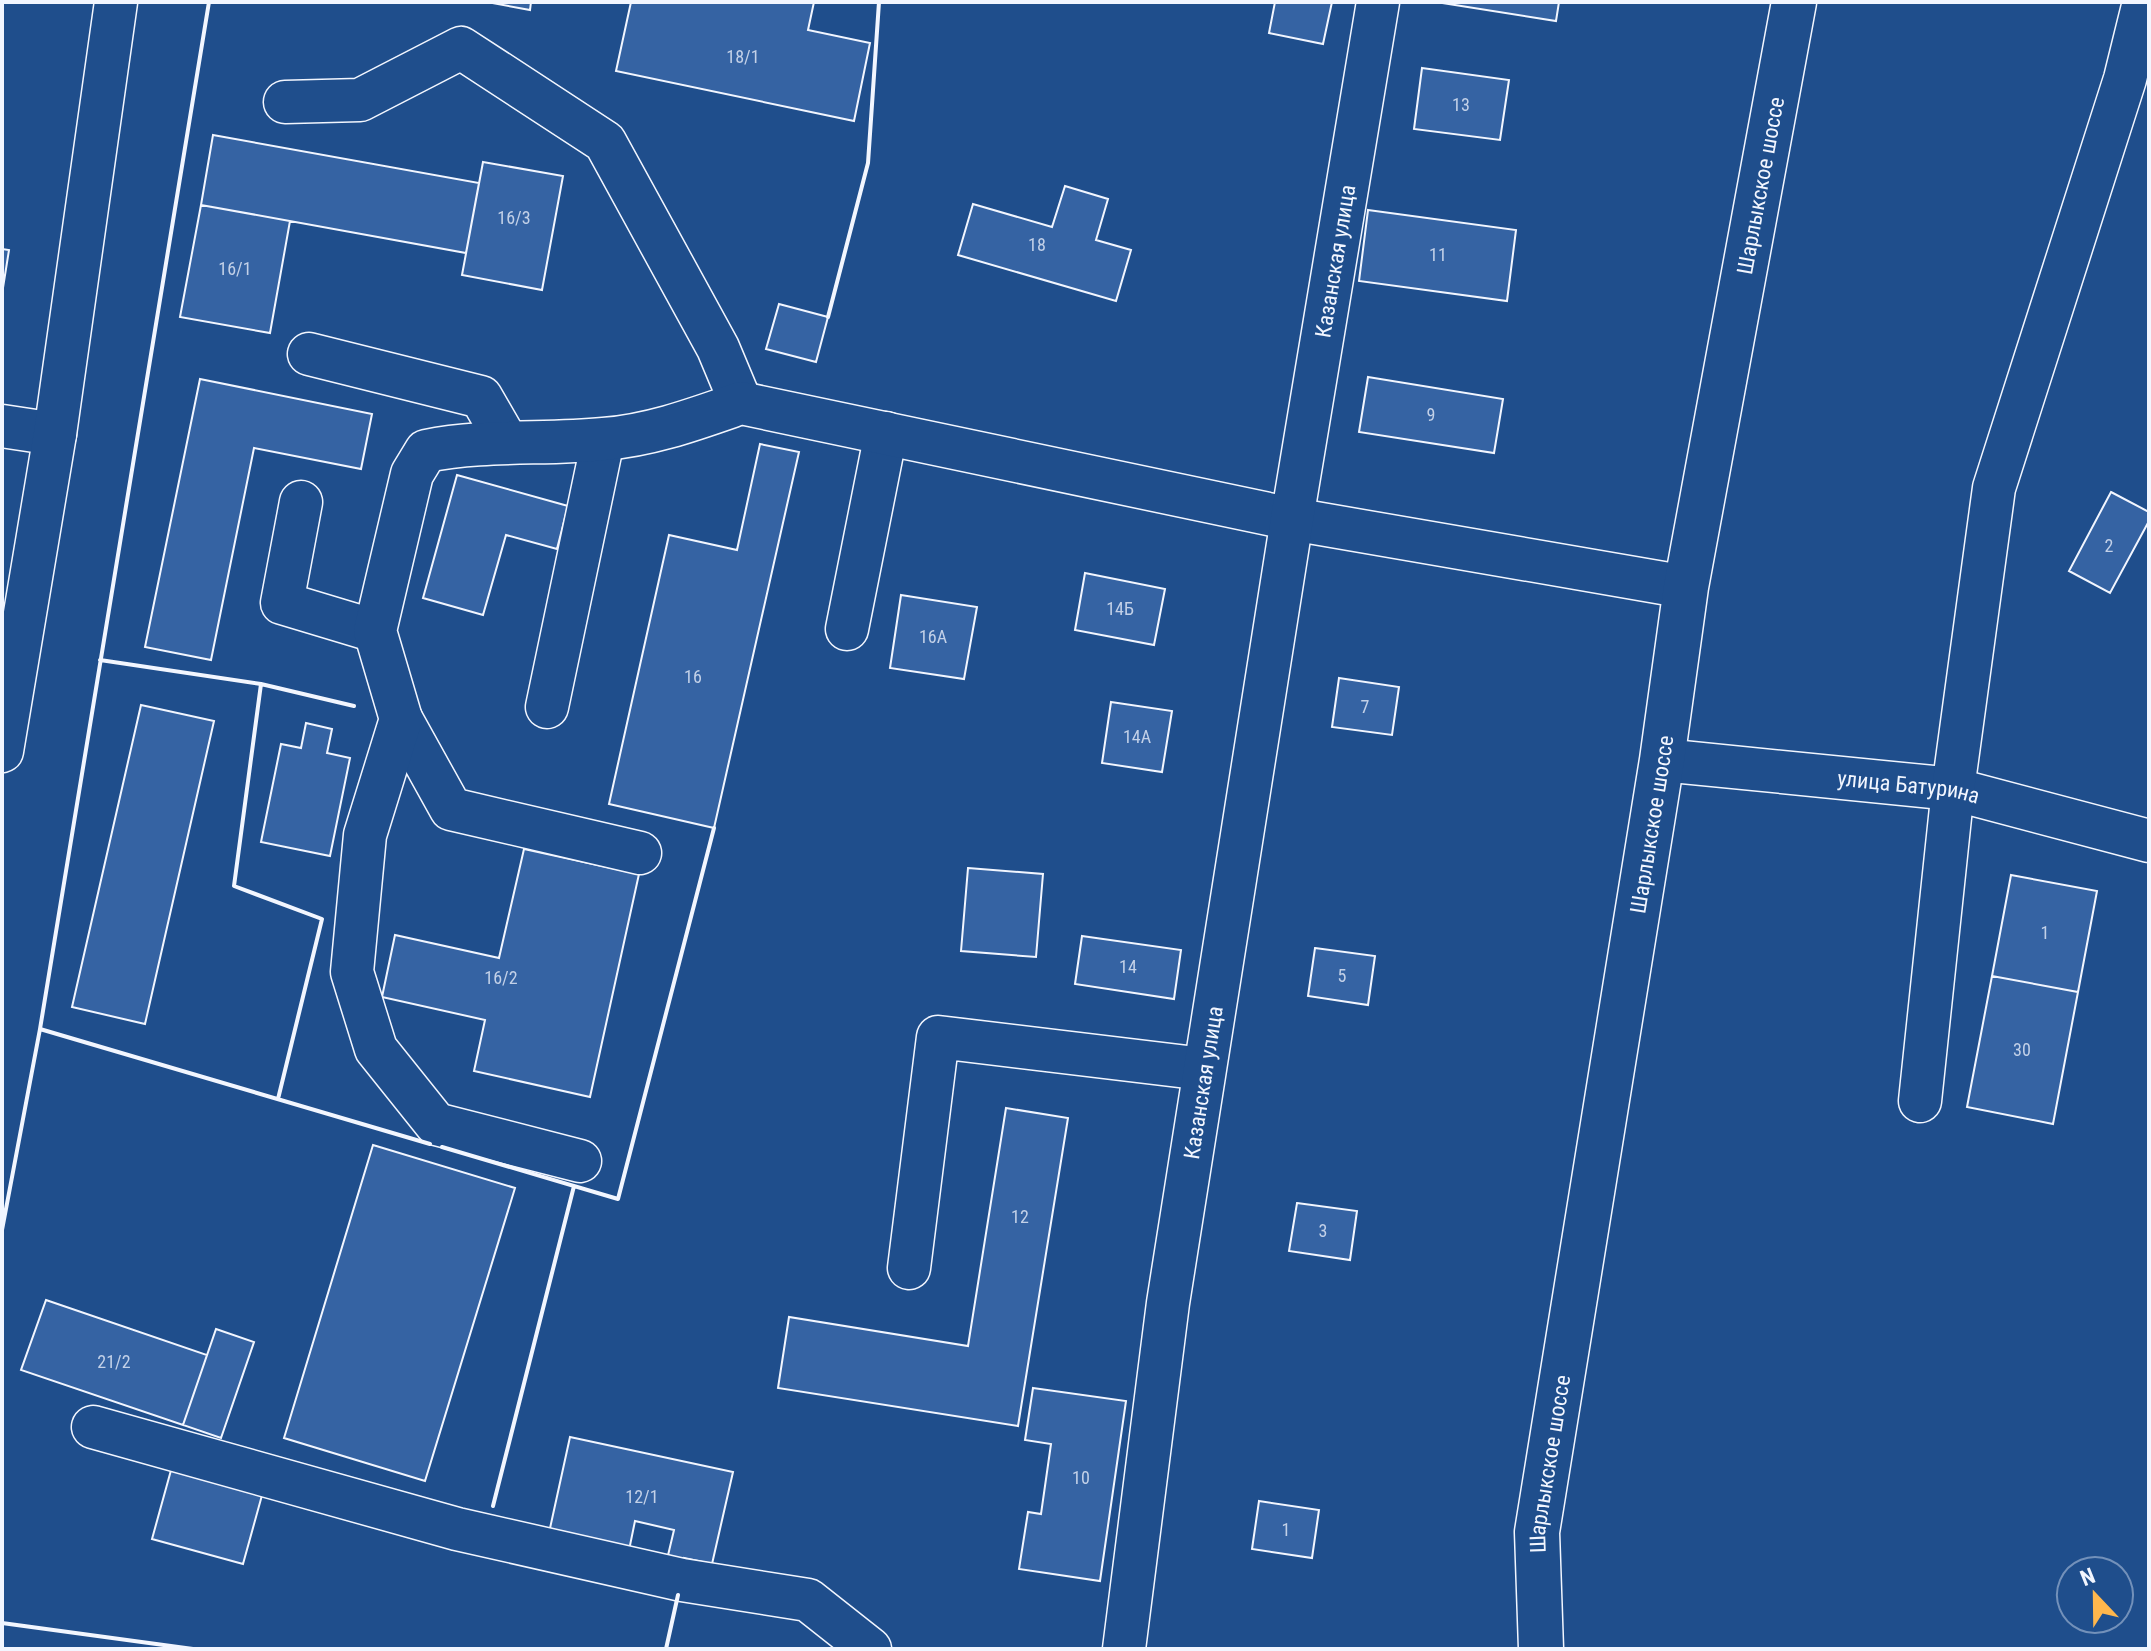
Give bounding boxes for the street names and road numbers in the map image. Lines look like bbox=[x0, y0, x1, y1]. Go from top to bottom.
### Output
street label: Шарлыкское шоссе bbox=[1732, 95, 1789, 276]
street label: Казанская улица bbox=[1310, 183, 1360, 340]
street label: Шарлыкское шоссе bbox=[1625, 734, 1678, 915]
street label: улица Батурина bbox=[1836, 766, 1982, 809]
street label: Казанская улица bbox=[1179, 1004, 1228, 1161]
street label: Шарлыкское шоссе bbox=[1525, 1373, 1575, 1553]

